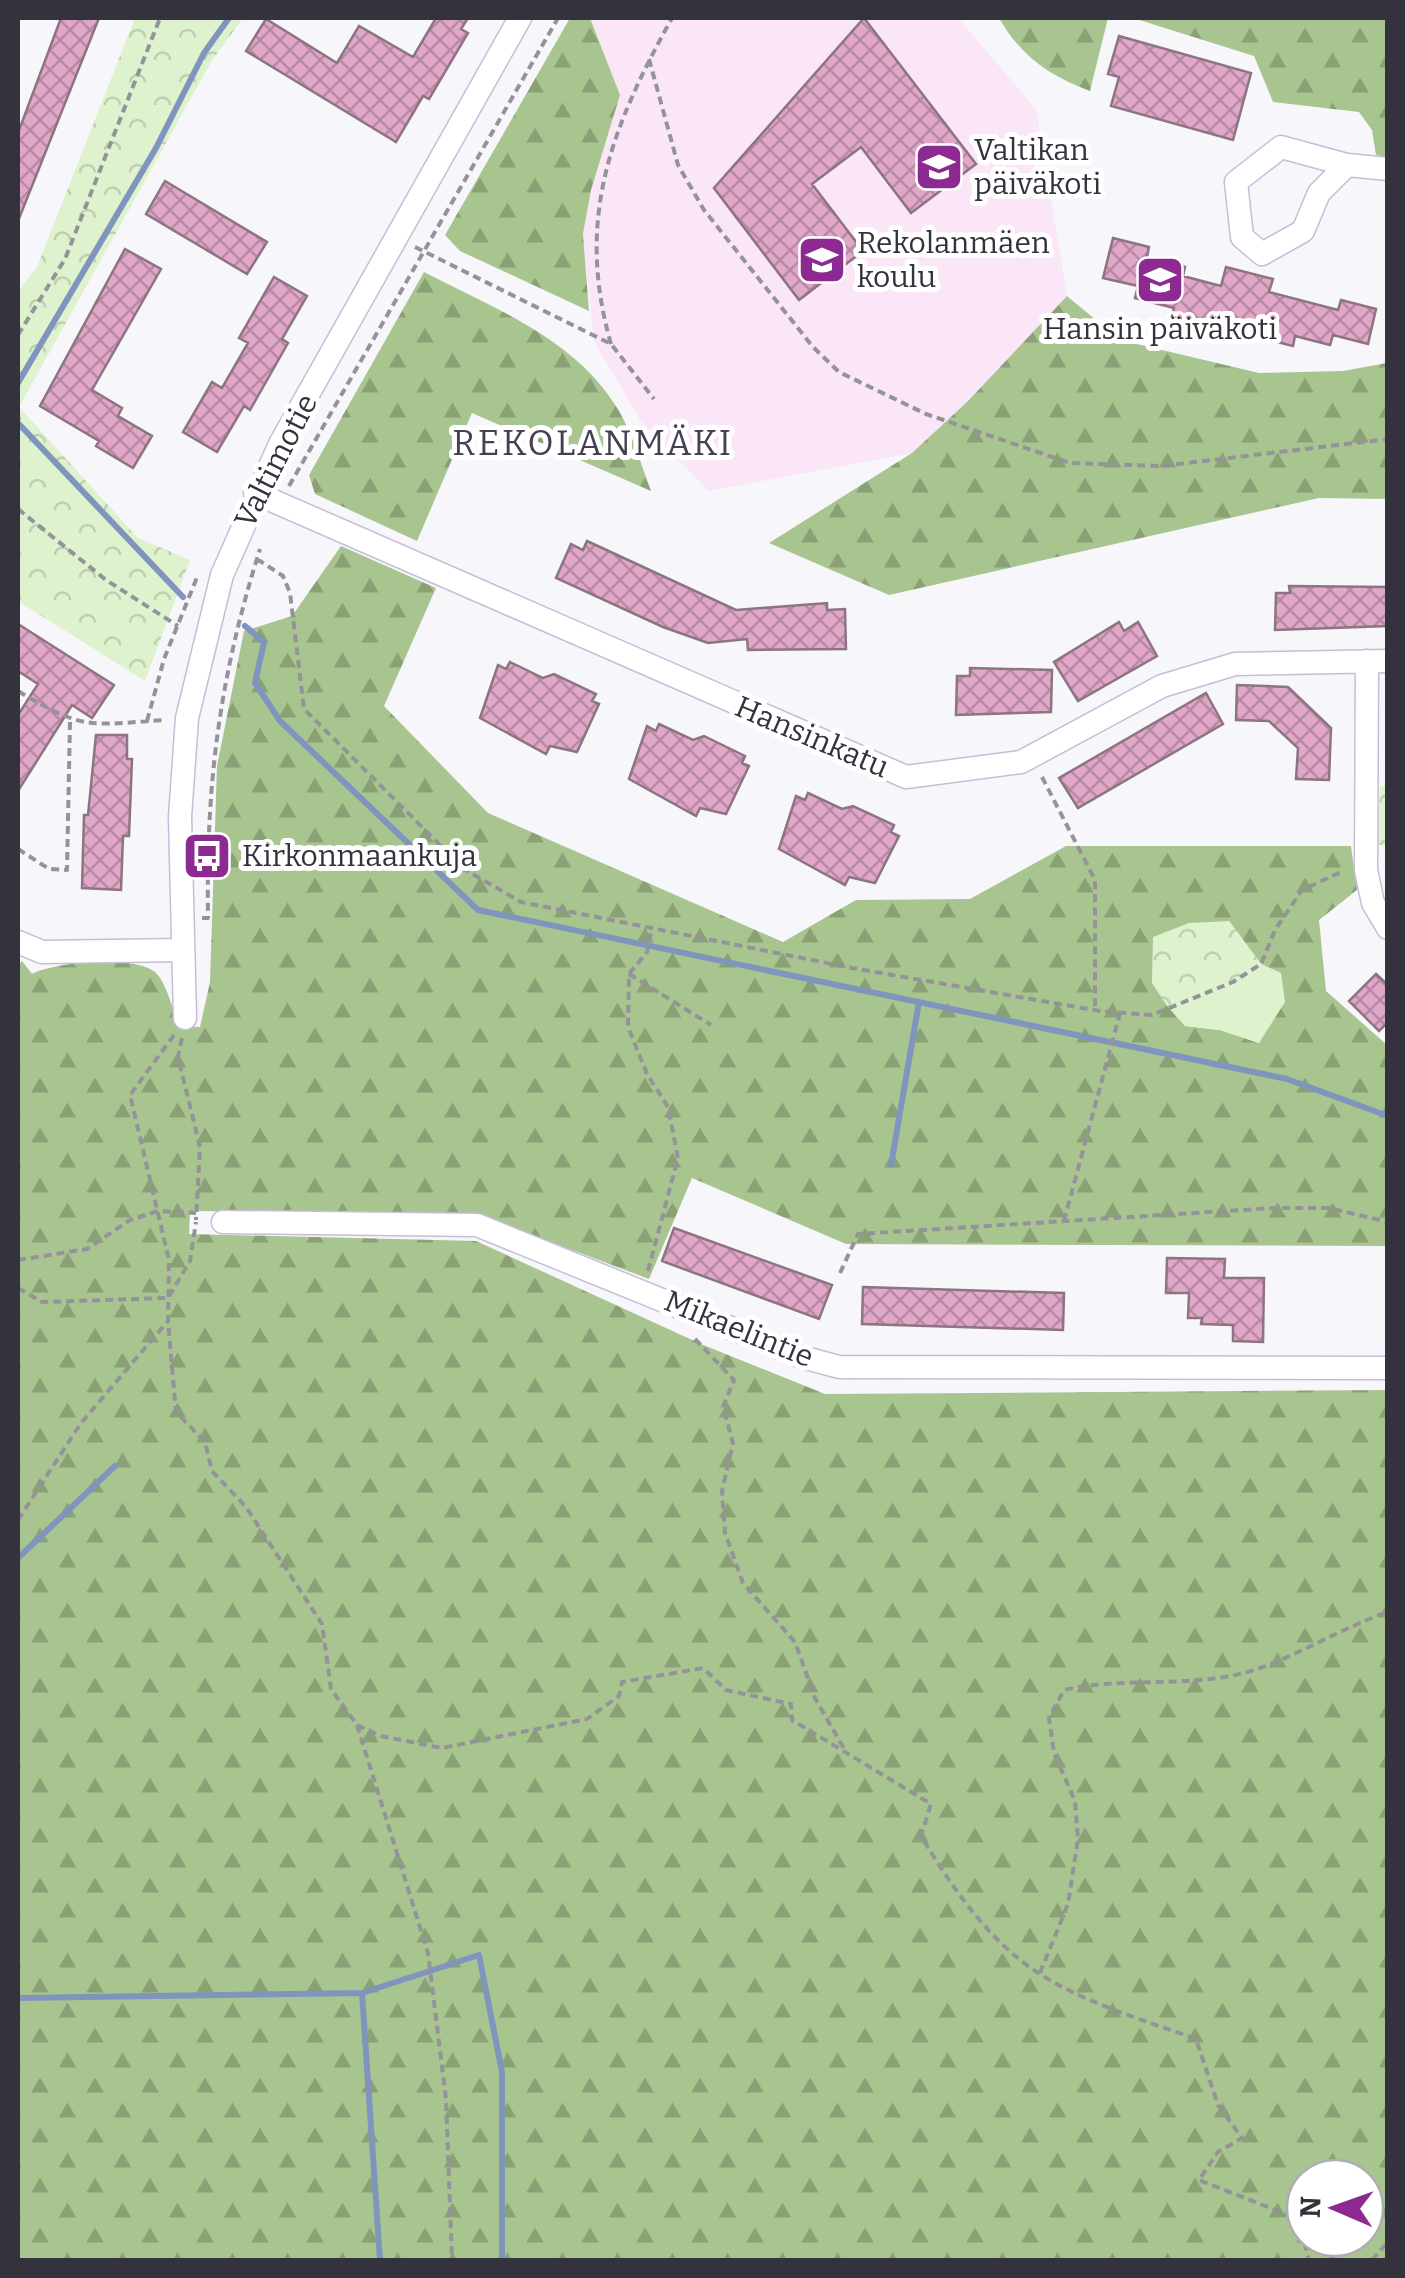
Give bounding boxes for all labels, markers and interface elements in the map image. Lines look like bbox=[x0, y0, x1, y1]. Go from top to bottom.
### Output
place label: Valtikan päiväkoti bbox=[974, 132, 1101, 202]
school or university icon: Valtikan päiväkoti bbox=[913, 141, 965, 193]
place label: Rekolanmäen koulu bbox=[857, 225, 1050, 295]
school or university icon: Rekolanmäen koulu bbox=[796, 234, 848, 286]
school or university icon: Hansin päiväkoti bbox=[1134, 254, 1186, 306]
place label: Hansin päiväkoti bbox=[1043, 311, 1277, 347]
street label: Valtimotie bbox=[227, 388, 325, 534]
district label: REKOLANMÄKI bbox=[452, 422, 734, 464]
street label: Hansinkatu bbox=[730, 689, 894, 785]
bus stop icon: Kirkonmaankuja bbox=[181, 830, 233, 882]
place label: Kirkonmaankuja bbox=[242, 838, 477, 874]
street label: Mikaelintie bbox=[659, 1283, 819, 1375]
north arrow bbox=[1285, 2158, 1385, 2258]
text: N bbox=[1294, 2196, 1327, 2219]

